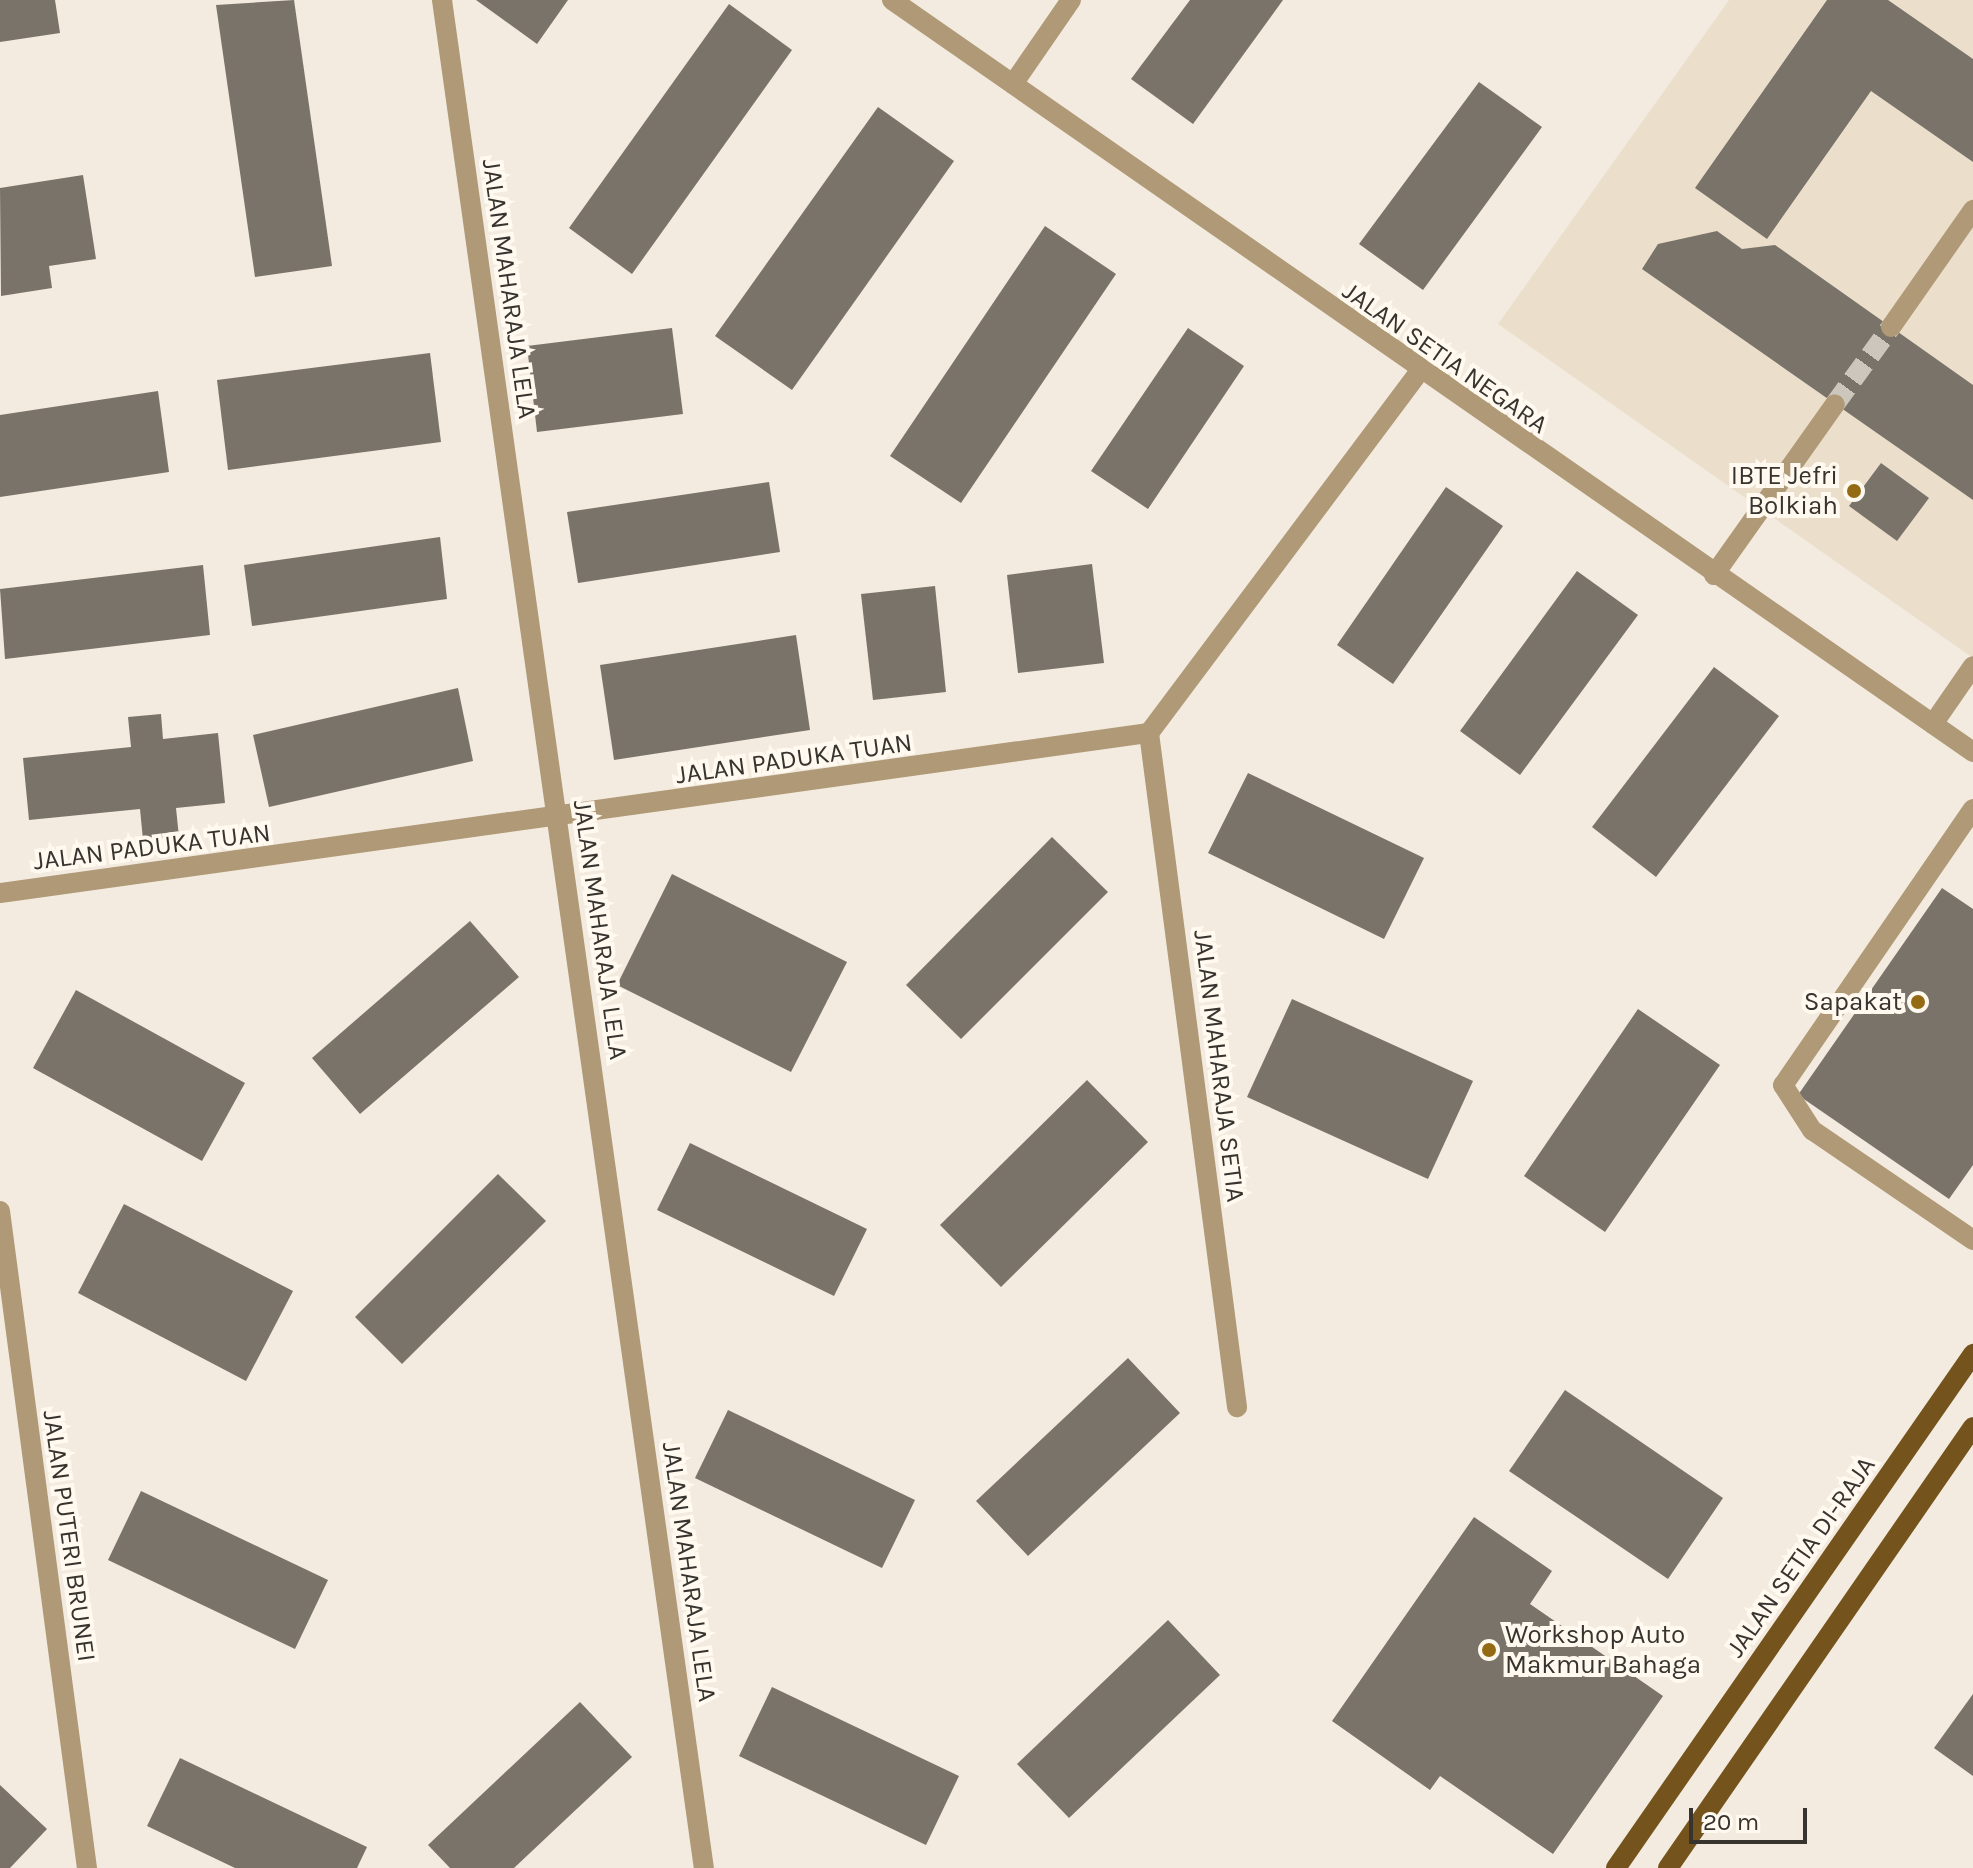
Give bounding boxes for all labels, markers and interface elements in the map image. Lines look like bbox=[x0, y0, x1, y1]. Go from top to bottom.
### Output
street label: JALAN MAHARAJA LELA bbox=[475, 157, 543, 421]
street label: JALAN SETIA NEGARA bbox=[1336, 275, 1554, 441]
place label: IBTE Jefri Bolkiah bbox=[1731, 460, 1838, 522]
marker: IBTE Jefri Bolkiah bbox=[1845, 482, 1863, 500]
street label: JALAN PADUKA TUAN bbox=[674, 727, 914, 791]
street label: JALAN MAHARAJA LELA bbox=[566, 798, 634, 1062]
street label: JALAN PADUKA TUAN bbox=[32, 817, 272, 877]
street label: JALAN MAHARAJA SETIA bbox=[1187, 928, 1251, 1204]
place label: Sapakat bbox=[1804, 986, 1902, 1018]
marker: Sapakat bbox=[1909, 993, 1927, 1011]
street label: JALAN PUTERI BRUNEI bbox=[36, 1408, 102, 1664]
street label: JALAN MAHARAJA LELA bbox=[655, 1440, 723, 1704]
street label: JALAN SETIA DI-RAJA bbox=[1720, 1451, 1882, 1663]
place label: Workshop Auto Makmur Bahaga bbox=[1505, 1619, 1701, 1680]
marker: Workshop Auto Makmur Bahaga bbox=[1480, 1641, 1498, 1659]
scale bar bbox=[1693, 1792, 1811, 1842]
text: 20 m bbox=[1703, 1808, 1759, 1836]

